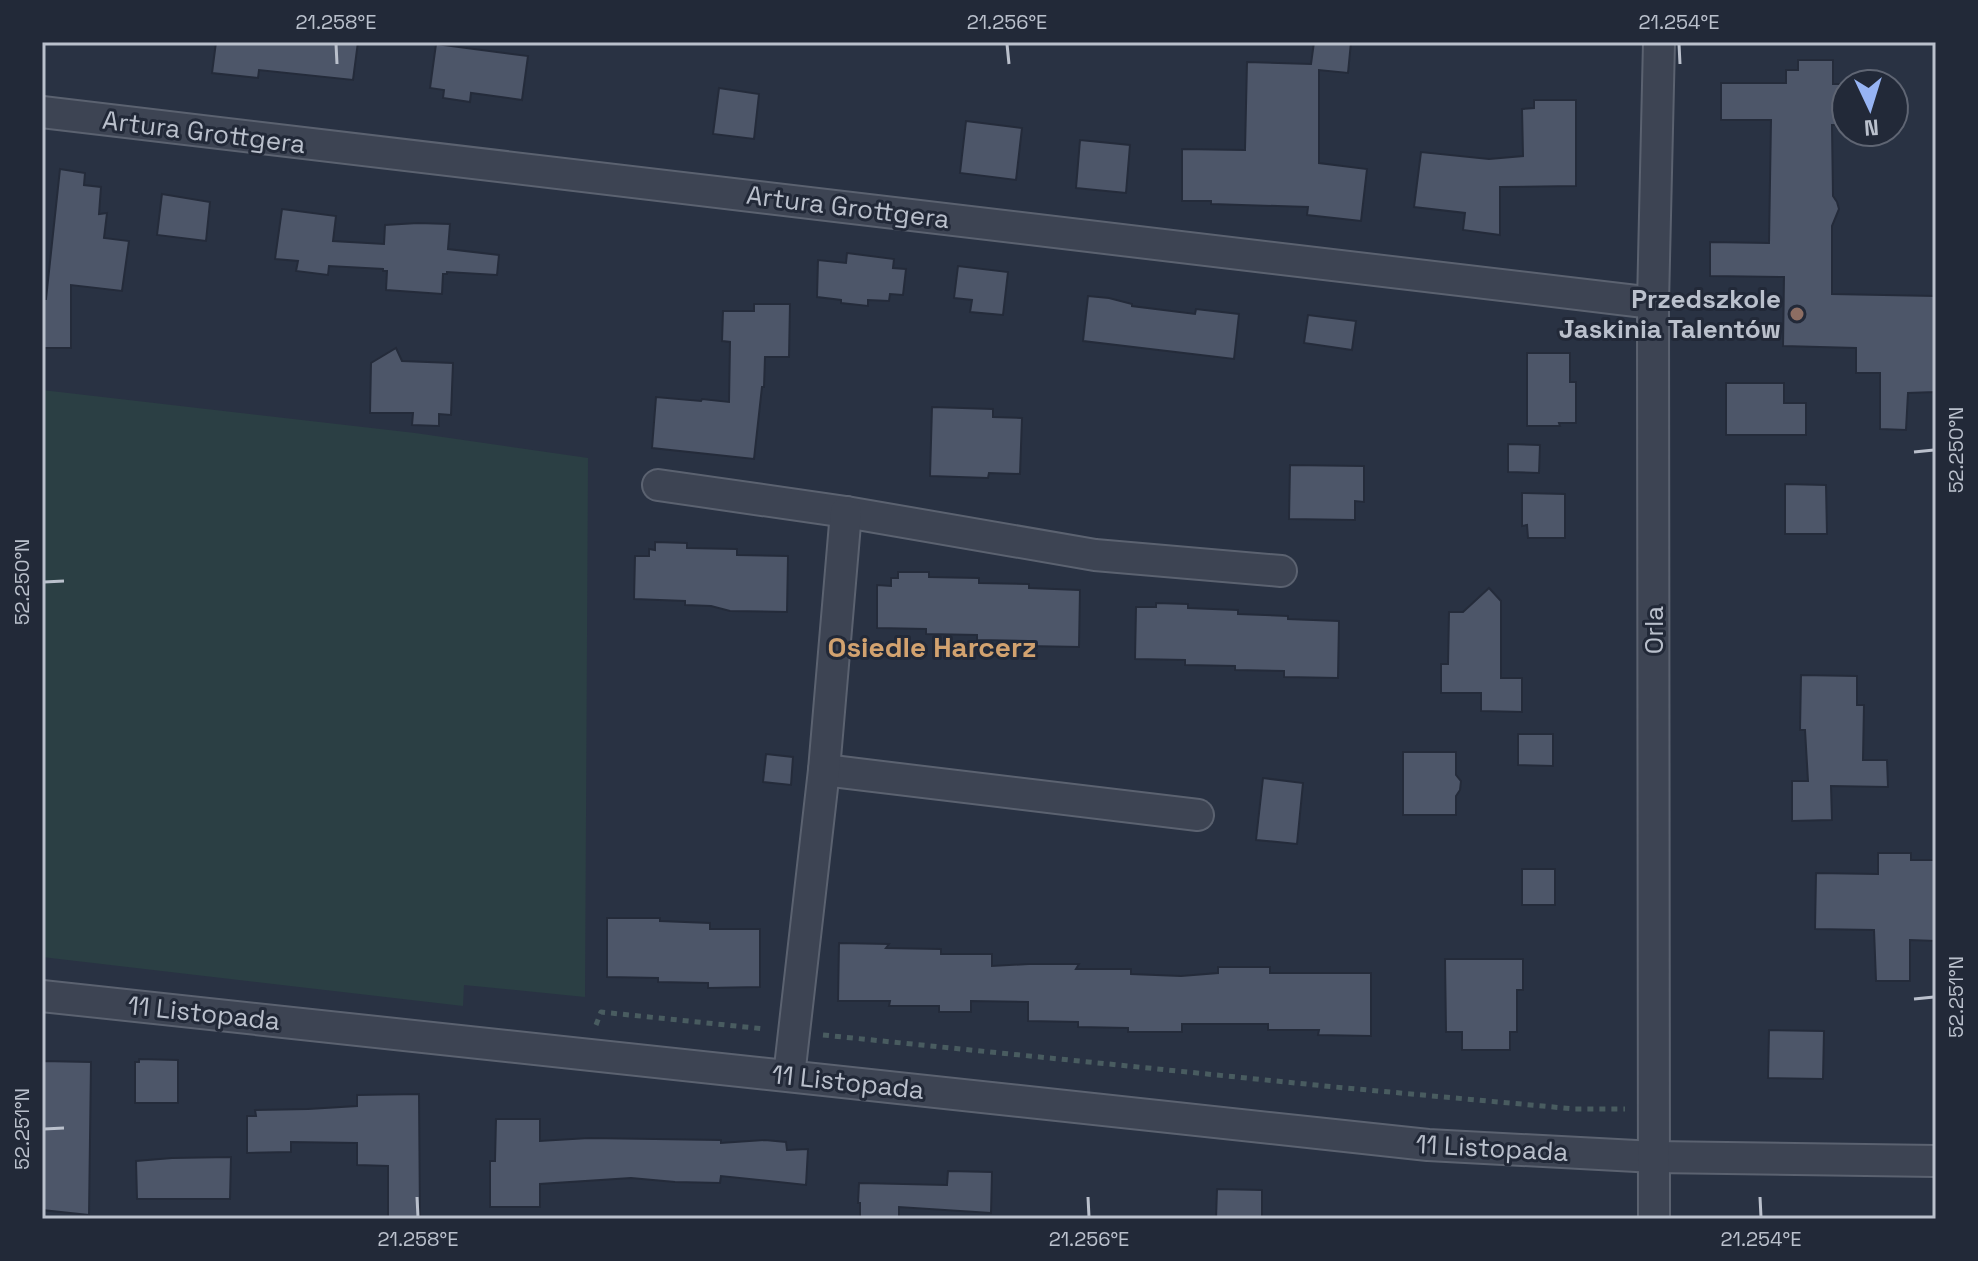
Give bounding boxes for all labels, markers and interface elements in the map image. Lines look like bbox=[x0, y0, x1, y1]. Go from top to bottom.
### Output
text: 21.258°E bbox=[296, 9, 376, 35]
text: 21.256°E bbox=[967, 9, 1047, 35]
text: 21.254°E bbox=[1639, 9, 1719, 35]
north arrow bbox=[1830, 68, 1910, 148]
street label: Artura Grottgera bbox=[101, 103, 308, 161]
text: N bbox=[1863, 113, 1880, 142]
street label: Artura Grottgera bbox=[745, 178, 952, 236]
place label: Przedszkole Jaskinia Talentów bbox=[1559, 282, 1781, 346]
marker: Przedszkole Jaskinia Talentów bbox=[1788, 305, 1806, 323]
text: 52.250°N bbox=[1943, 407, 1969, 493]
text: 52.250°N bbox=[9, 539, 35, 625]
street label: Orla bbox=[1637, 606, 1671, 654]
district label: Osiedle Harcerz bbox=[827, 629, 1037, 665]
text: 52.251°N bbox=[1943, 956, 1969, 1038]
street label: 11 Listopada bbox=[126, 988, 282, 1038]
street label: 11 Listopada bbox=[770, 1057, 926, 1107]
text: 52.251°N bbox=[9, 1088, 35, 1170]
street label: 11 Listopada bbox=[1415, 1127, 1569, 1169]
text: 21.258°E bbox=[378, 1226, 458, 1252]
text: 21.256°E bbox=[1049, 1226, 1129, 1252]
text: 21.254°E bbox=[1721, 1226, 1801, 1252]

